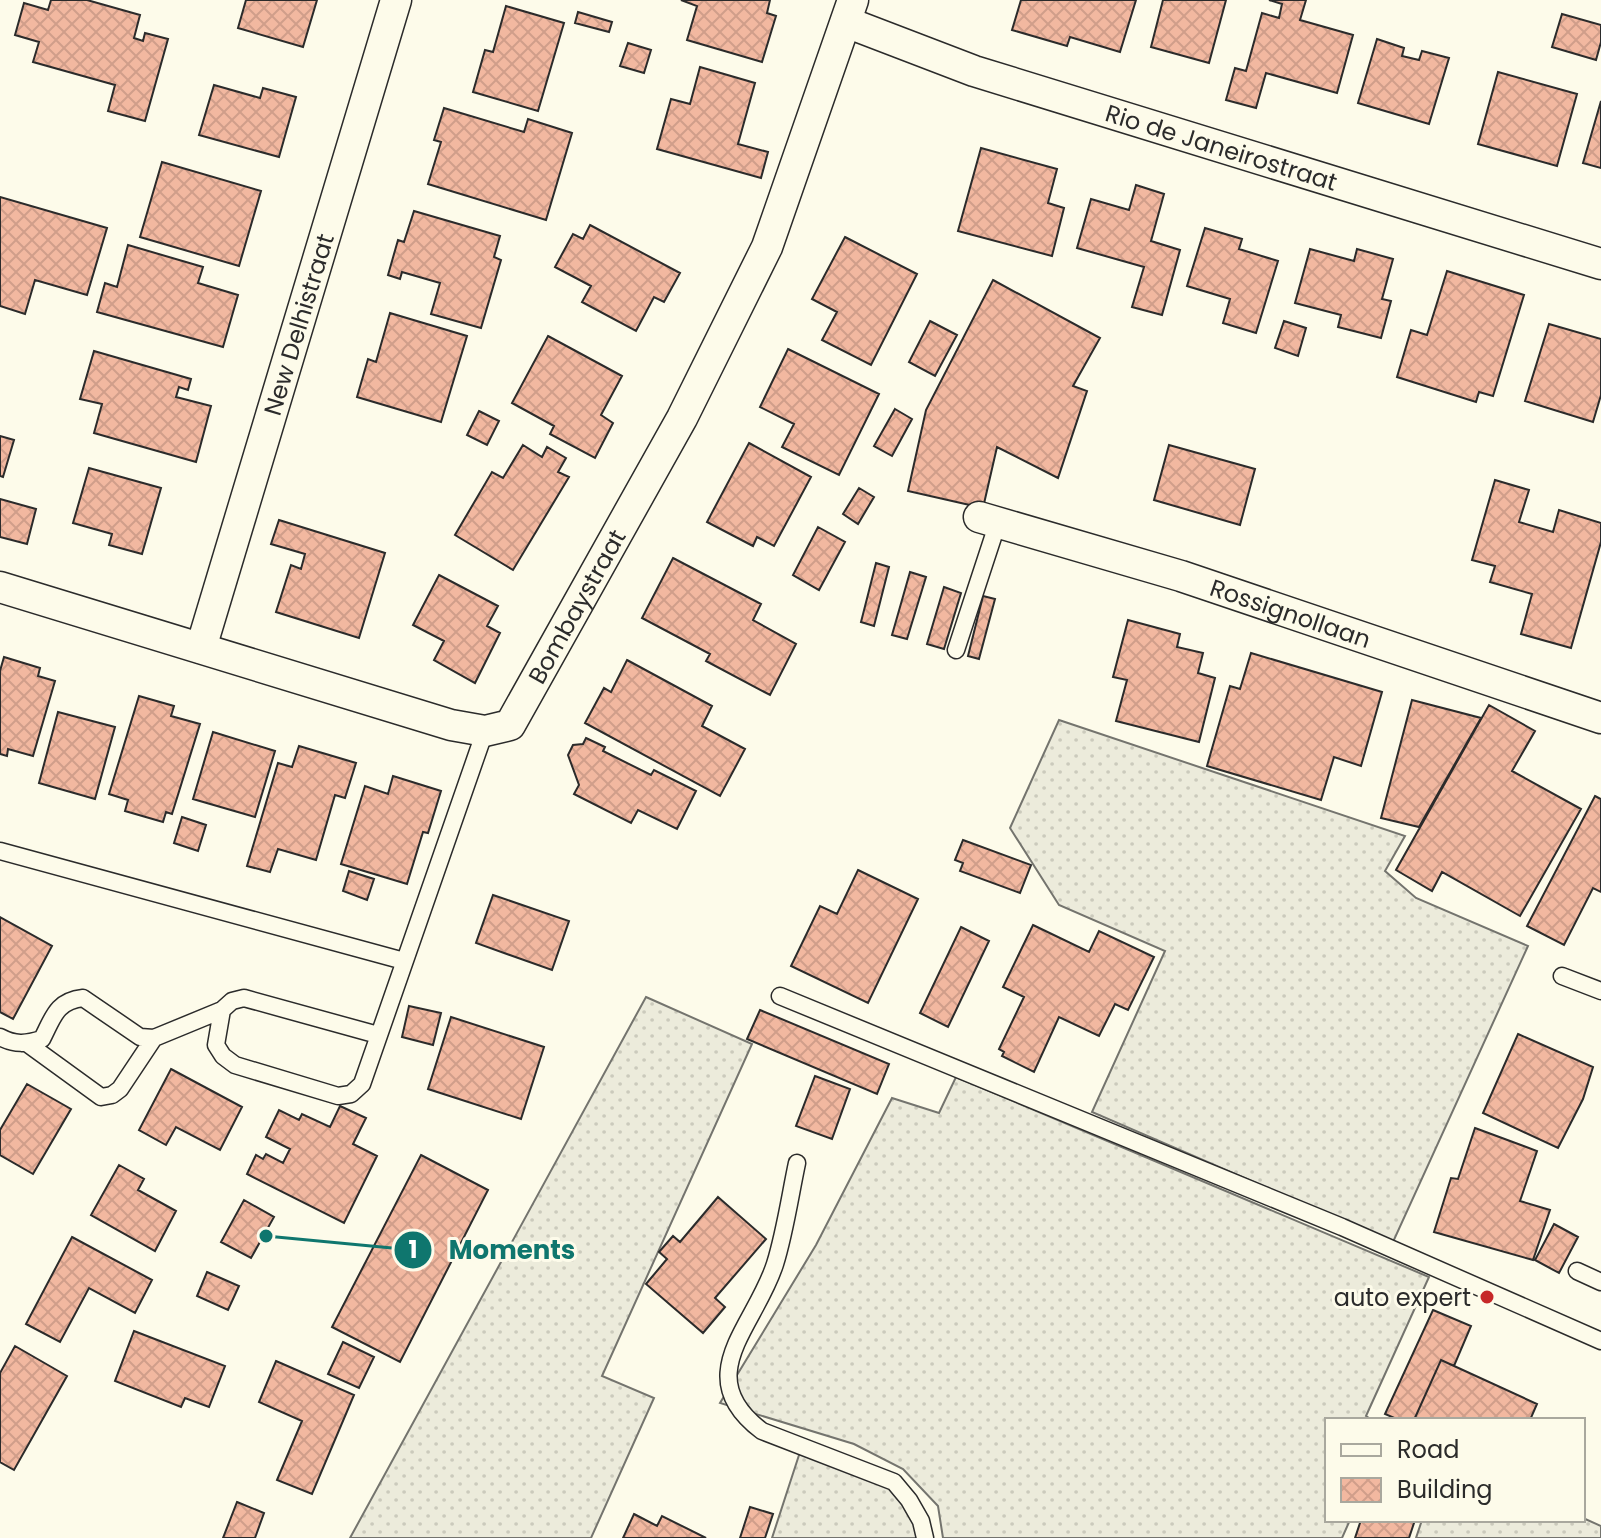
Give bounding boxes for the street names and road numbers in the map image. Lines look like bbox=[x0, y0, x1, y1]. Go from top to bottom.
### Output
street label: Rio de Janeirostraat bbox=[1102, 96, 1341, 198]
street label: New Delhistraat bbox=[255, 229, 341, 419]
street label: Bombaystraat bbox=[520, 523, 633, 689]
street label: Rossignollaan bbox=[1206, 571, 1375, 655]

